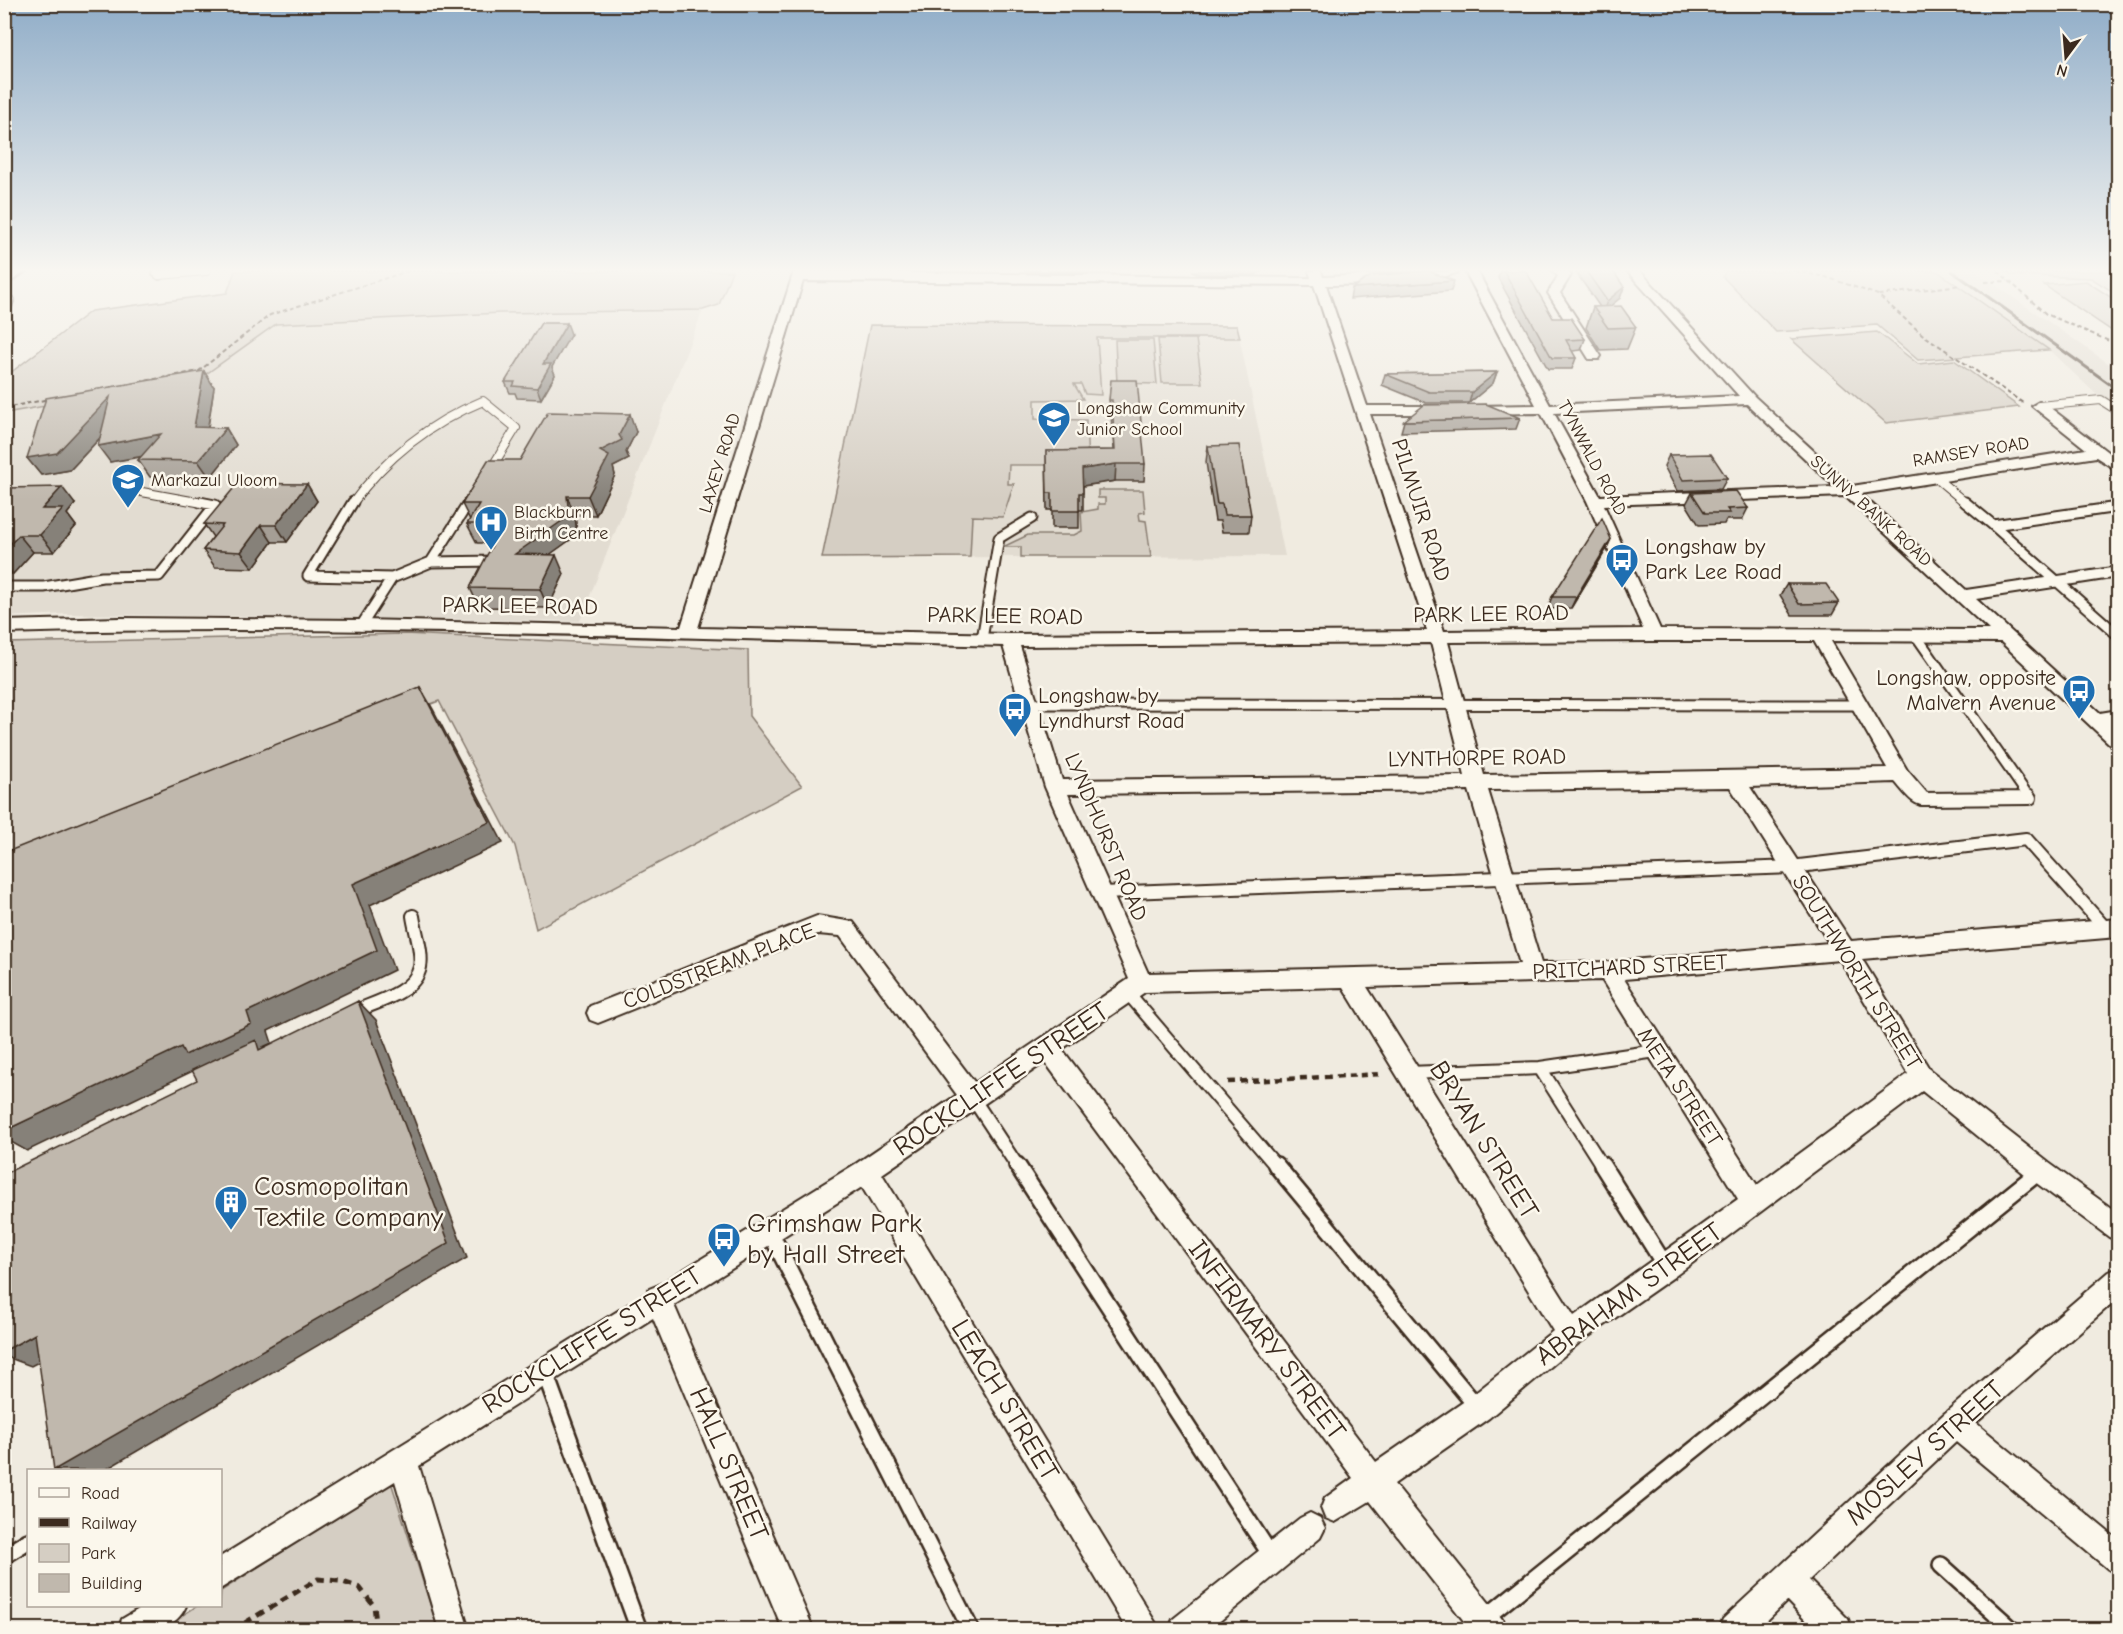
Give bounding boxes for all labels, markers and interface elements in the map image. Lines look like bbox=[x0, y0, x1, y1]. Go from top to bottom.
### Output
north arrow bbox=[2036, 27, 2096, 87]
text: N bbox=[2055, 60, 2070, 81]
street label: TYNWALD ROAD bbox=[1553, 397, 1631, 519]
place label: Longshaw Community Junior School bbox=[1077, 398, 1246, 440]
school or university icon: Longshaw Community Junior School bbox=[1036, 400, 1072, 447]
street label: LAXEY ROAD bbox=[695, 410, 745, 516]
street label: RAMSEY ROAD bbox=[1911, 432, 2031, 472]
street label: PILMUIR ROAD bbox=[1386, 435, 1456, 585]
street label: SUNNY BANK ROAD bbox=[1806, 451, 1936, 571]
school or university icon: Markazul Uloom bbox=[110, 462, 146, 509]
place label: Markazul Uloom bbox=[151, 470, 277, 491]
place label: Blackburn Birth Centre bbox=[514, 502, 608, 544]
hospital icon: Blackburn Birth Centre bbox=[473, 504, 509, 551]
place label: Longshaw by Park Lee Road bbox=[1645, 534, 1782, 585]
bus stop icon: Longshaw by Park Lee Road bbox=[1604, 542, 1640, 589]
street label: PARK LEE ROAD bbox=[442, 592, 598, 620]
street label: PARK LEE ROAD bbox=[1413, 600, 1569, 628]
street label: PARK LEE ROAD bbox=[927, 602, 1083, 630]
place label: Longshaw, opposite Malvern Avenue bbox=[1876, 665, 2056, 716]
bus stop icon: Longshaw, opposite Malvern Avenue bbox=[2061, 673, 2097, 720]
place label: Longshaw by Lyndhurst Road bbox=[1038, 683, 1185, 734]
bus stop icon: Longshaw by Lyndhurst Road bbox=[997, 691, 1033, 738]
street label: LYNTHORPE ROAD bbox=[1388, 743, 1566, 773]
street label: LYNDHURST ROAD bbox=[1059, 749, 1153, 925]
street label: SOUTHWORTH STREET bbox=[1787, 870, 1928, 1074]
street label: COLDSTREAM PLACE bbox=[619, 917, 819, 1015]
street label: PRITCHARD STREET bbox=[1532, 949, 1729, 985]
street label: ROCKCLIFFE STREET bbox=[887, 995, 1115, 1163]
street label: META STREET bbox=[1632, 1023, 1728, 1152]
street label: BRYAN STREET bbox=[1423, 1055, 1545, 1225]
place label: Cosmopolitan Textile Company bbox=[254, 1171, 444, 1233]
building icon: Cosmopolitan Textile Company bbox=[213, 1184, 249, 1231]
place label: Grimshaw Park by Hall Street bbox=[747, 1208, 922, 1270]
street label: ABRAHAM STREET bbox=[1530, 1216, 1728, 1372]
bus stop icon: Grimshaw Park by Hall Street bbox=[706, 1221, 742, 1268]
street label: INFIRMARY STREET bbox=[1182, 1234, 1352, 1446]
street label: ROCKCLIFFE STREET bbox=[477, 1260, 707, 1420]
street label: LEACH STREET bbox=[945, 1314, 1065, 1486]
street label: MOSLEY STREET bbox=[1840, 1374, 2010, 1532]
street label: HALL STREET bbox=[683, 1383, 775, 1545]
legend bbox=[27, 1469, 222, 1607]
text: Road bbox=[81, 1483, 120, 1504]
text: Railway bbox=[81, 1513, 138, 1534]
text: Park bbox=[81, 1543, 116, 1564]
text: Building bbox=[81, 1573, 143, 1594]

